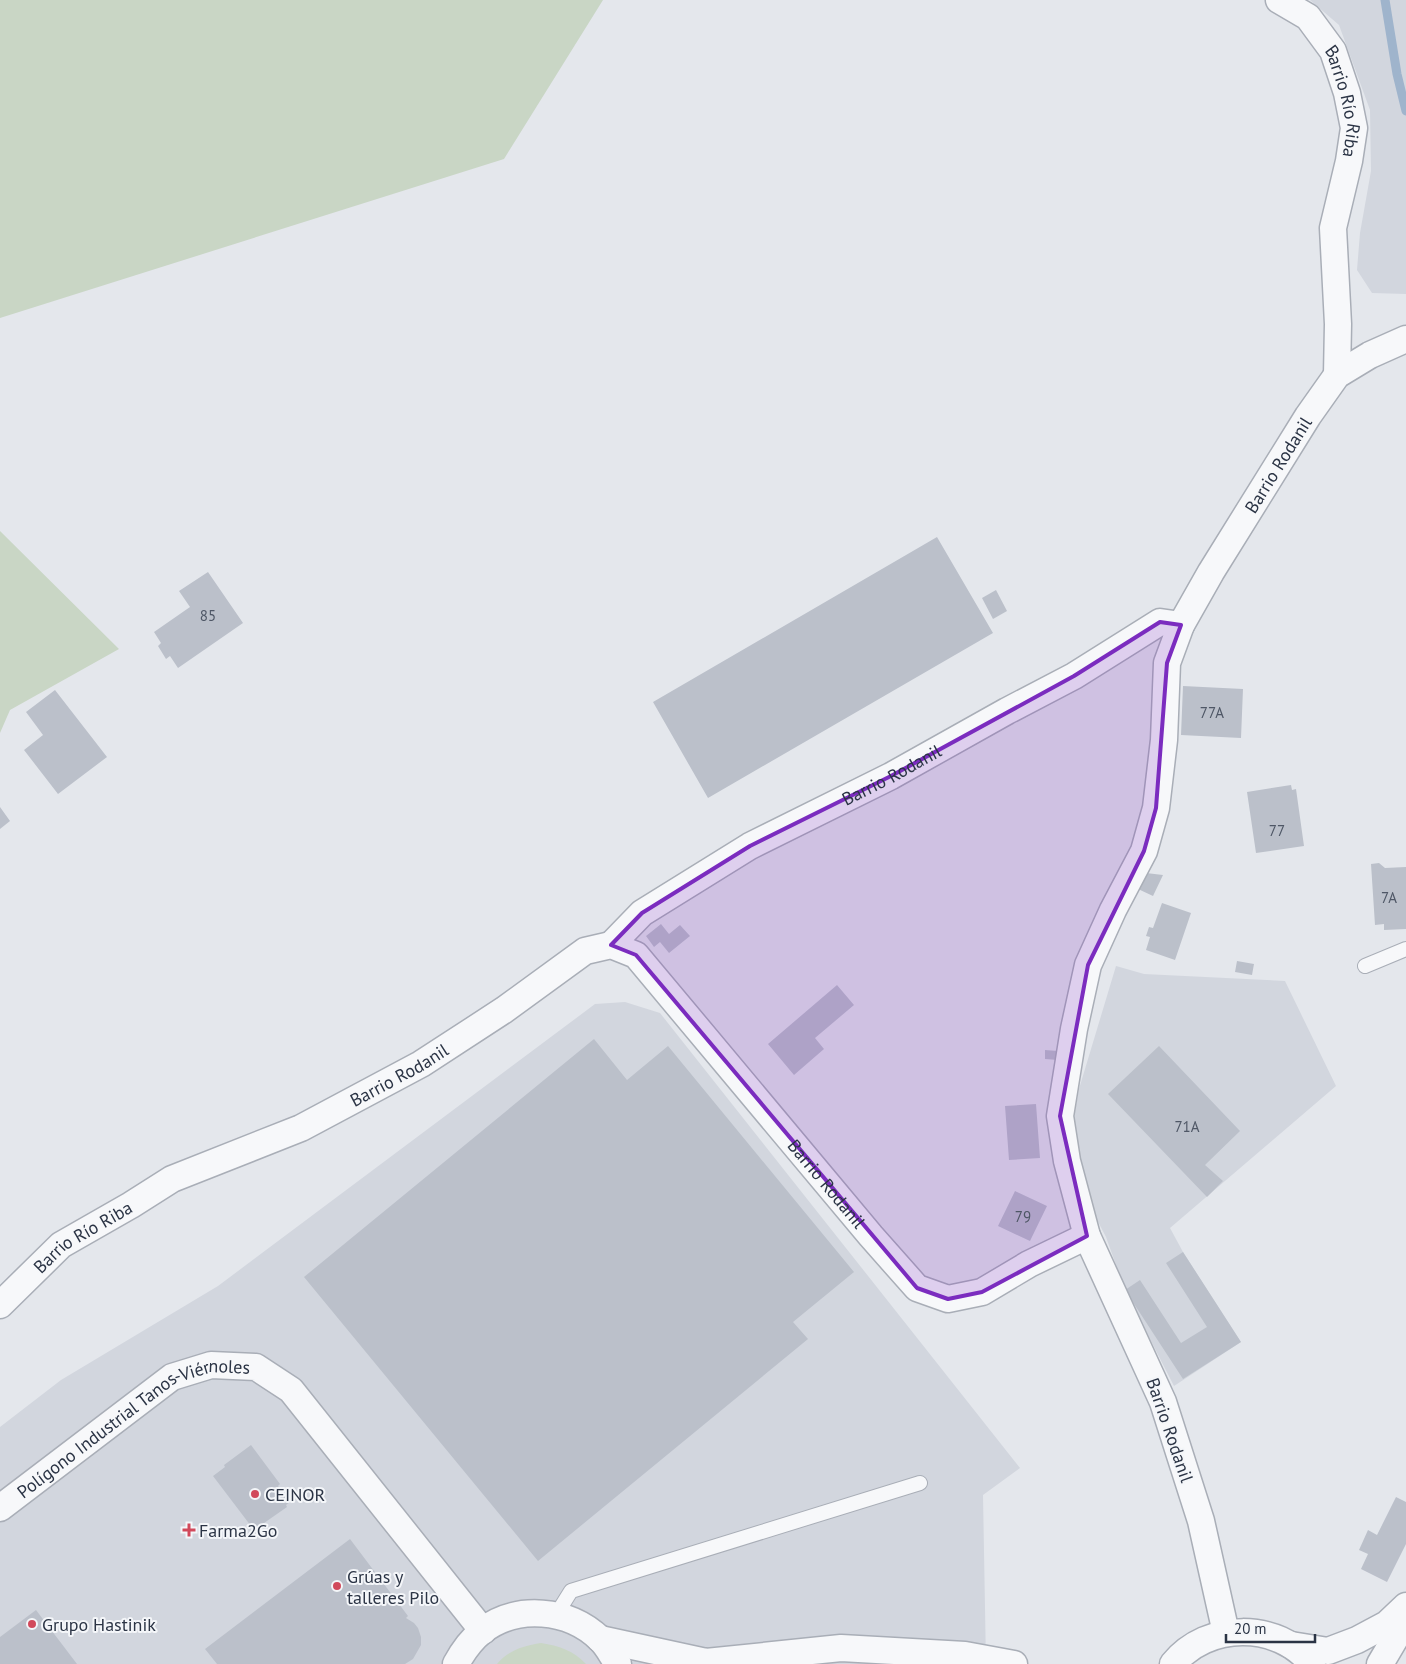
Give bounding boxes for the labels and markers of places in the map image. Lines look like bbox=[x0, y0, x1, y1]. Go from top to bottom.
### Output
place label: CEINOR bbox=[265, 1483, 326, 1506]
marker: CEINOR bbox=[249, 1488, 261, 1500]
place label: Farma2Go bbox=[199, 1519, 277, 1542]
marker: Farma2Go bbox=[183, 1524, 195, 1536]
place label: Grúas y talleres Pilo bbox=[347, 1565, 439, 1609]
marker: Grúas y talleres Pilo bbox=[331, 1580, 343, 1592]
place label: Grupo Hastinik bbox=[42, 1613, 156, 1636]
marker: Grupo Hastinik bbox=[26, 1618, 38, 1630]

